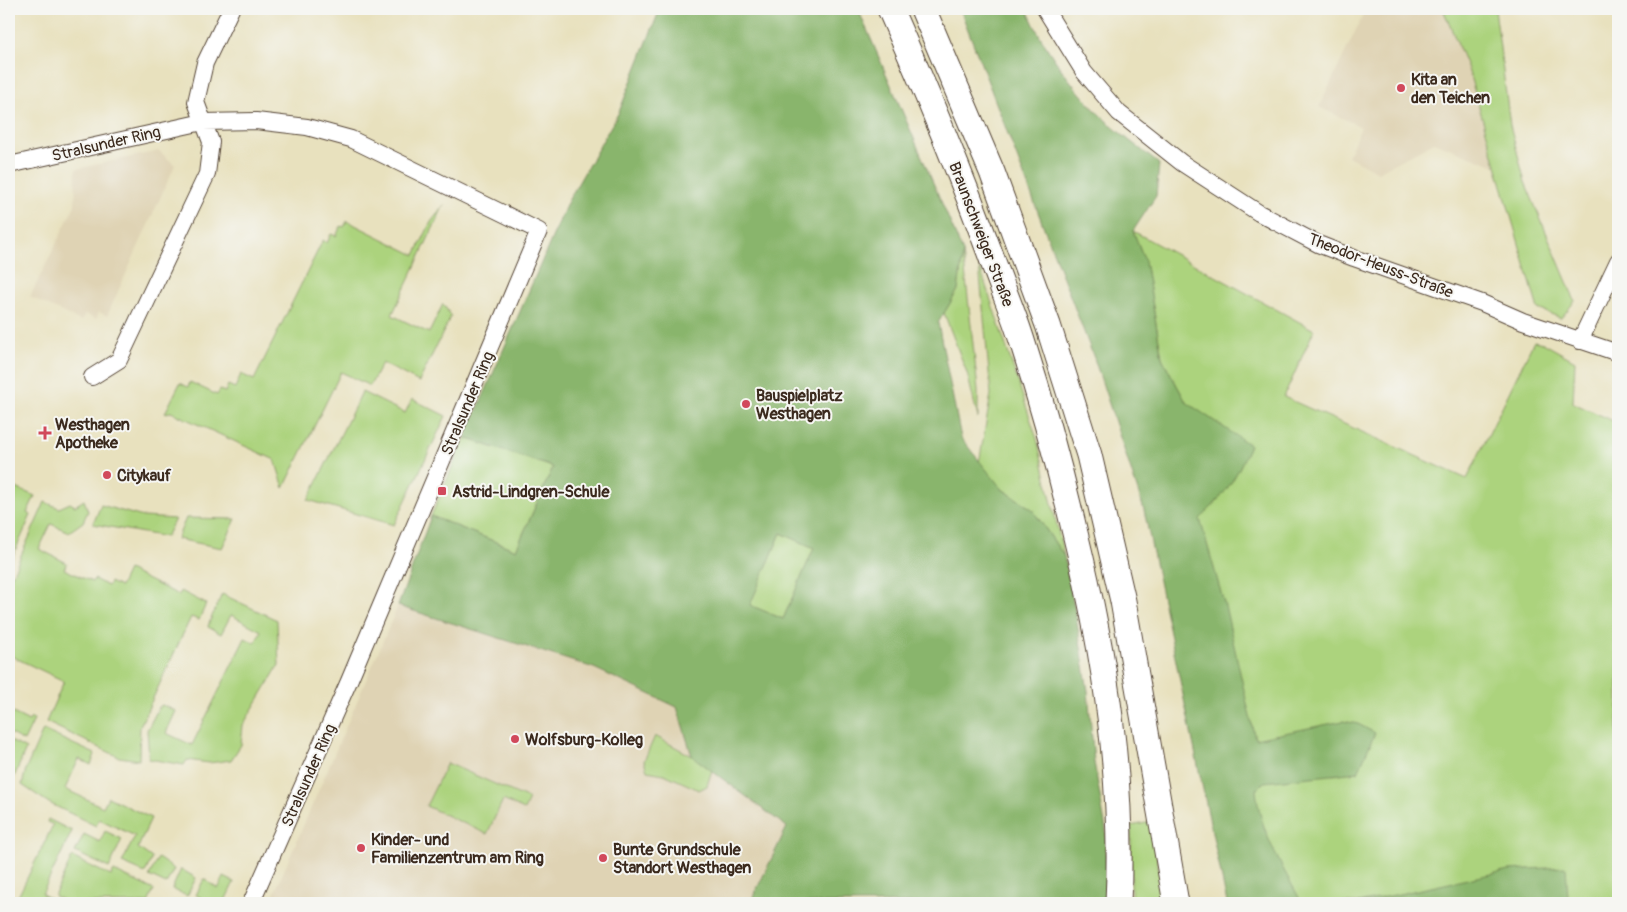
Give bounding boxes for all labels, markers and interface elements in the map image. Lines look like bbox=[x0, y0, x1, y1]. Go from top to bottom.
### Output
place label: Kita an den Teichen bbox=[1411, 70, 1490, 108]
marker: Kita an den Teichen bbox=[1395, 82, 1407, 94]
street label: Stralsunder Ring bbox=[50, 122, 162, 166]
street label: Braunschweiger Straße bbox=[944, 159, 1018, 310]
street label: Theodor-Heuss-Straße bbox=[1305, 229, 1456, 303]
street label: Stralsunder Ring bbox=[437, 348, 499, 458]
place label: Bauspielplatz Westhagen bbox=[756, 386, 843, 424]
marker: Bauspielplatz Westhagen bbox=[740, 398, 752, 410]
place label: Westhagen Apotheke bbox=[55, 415, 130, 453]
marker: Westhagen Apotheke bbox=[39, 427, 51, 439]
place label: Citykauf bbox=[117, 466, 172, 486]
marker: Citykauf bbox=[101, 469, 113, 481]
place label: Astrid-Lindgren-Schule bbox=[452, 482, 610, 502]
marker: Astrid-Lindgren-Schule bbox=[436, 485, 448, 497]
street label: Stralsunder Ring bbox=[277, 721, 341, 830]
place label: Wolfsburg-Kolleg bbox=[525, 730, 643, 750]
marker: Wolfsburg-Kolleg bbox=[509, 733, 521, 745]
place label: Kinder- und Familienzentrum am Ring bbox=[371, 830, 544, 868]
place label: Bunte Grundschule Standort Westhagen bbox=[613, 840, 751, 878]
marker: Kinder- und Familienzentrum am Ring bbox=[355, 842, 367, 854]
marker: Bunte Grundschule Standort Westhagen bbox=[597, 852, 609, 864]

